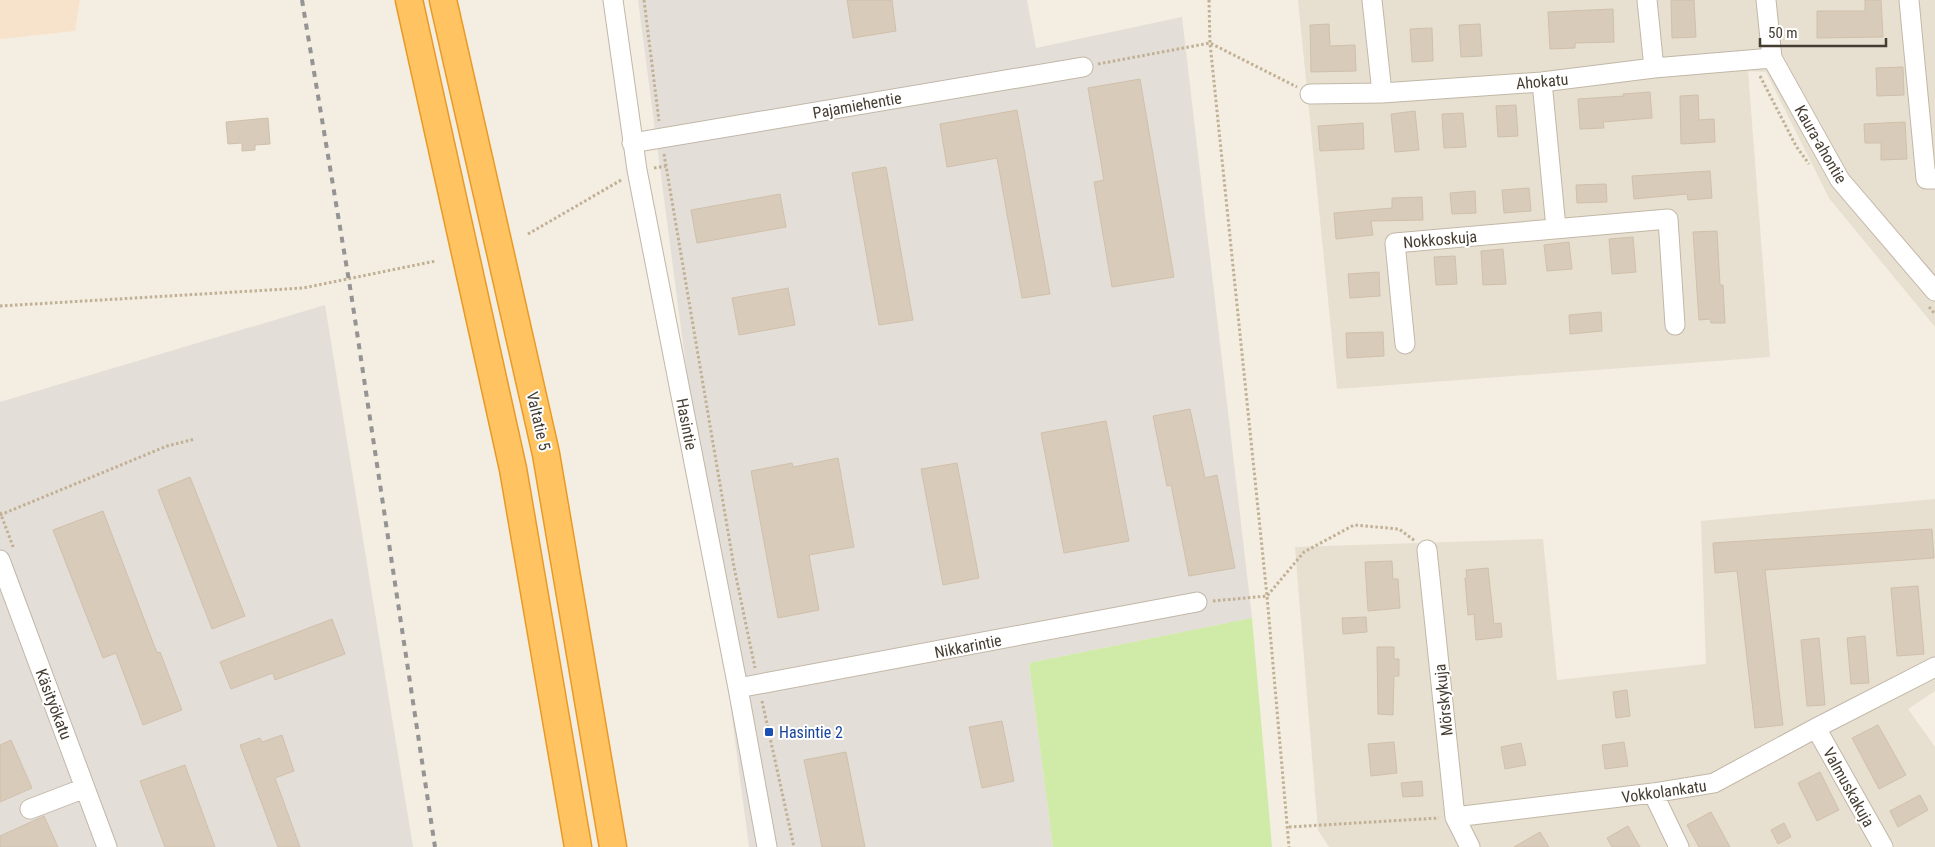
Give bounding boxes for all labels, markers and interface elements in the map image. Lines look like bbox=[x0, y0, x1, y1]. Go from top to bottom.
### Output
scale bar bbox=[1760, 15, 1886, 47]
text: 50 m bbox=[1768, 24, 1798, 42]
street label: Ahokatu bbox=[1515, 70, 1569, 93]
street label: Pajamiehentie bbox=[811, 88, 903, 123]
street label: Kaura-ahontie bbox=[1790, 102, 1851, 187]
street label: Nokkoskuja bbox=[1402, 227, 1478, 252]
street label: Valtatie 5 bbox=[523, 390, 555, 452]
street label: Hasintie bbox=[672, 397, 701, 452]
street label: Nikkarintie bbox=[933, 631, 1003, 662]
street label: Mörskykuja bbox=[1430, 663, 1457, 737]
street label: Käsityökatu bbox=[31, 666, 76, 742]
place label: Hasintie 2 bbox=[779, 723, 843, 742]
marker: Hasintie 2 bbox=[763, 726, 775, 738]
street label: Valmuskakuja bbox=[1819, 744, 1878, 830]
street label: Vokkolankatu bbox=[1620, 776, 1708, 807]

